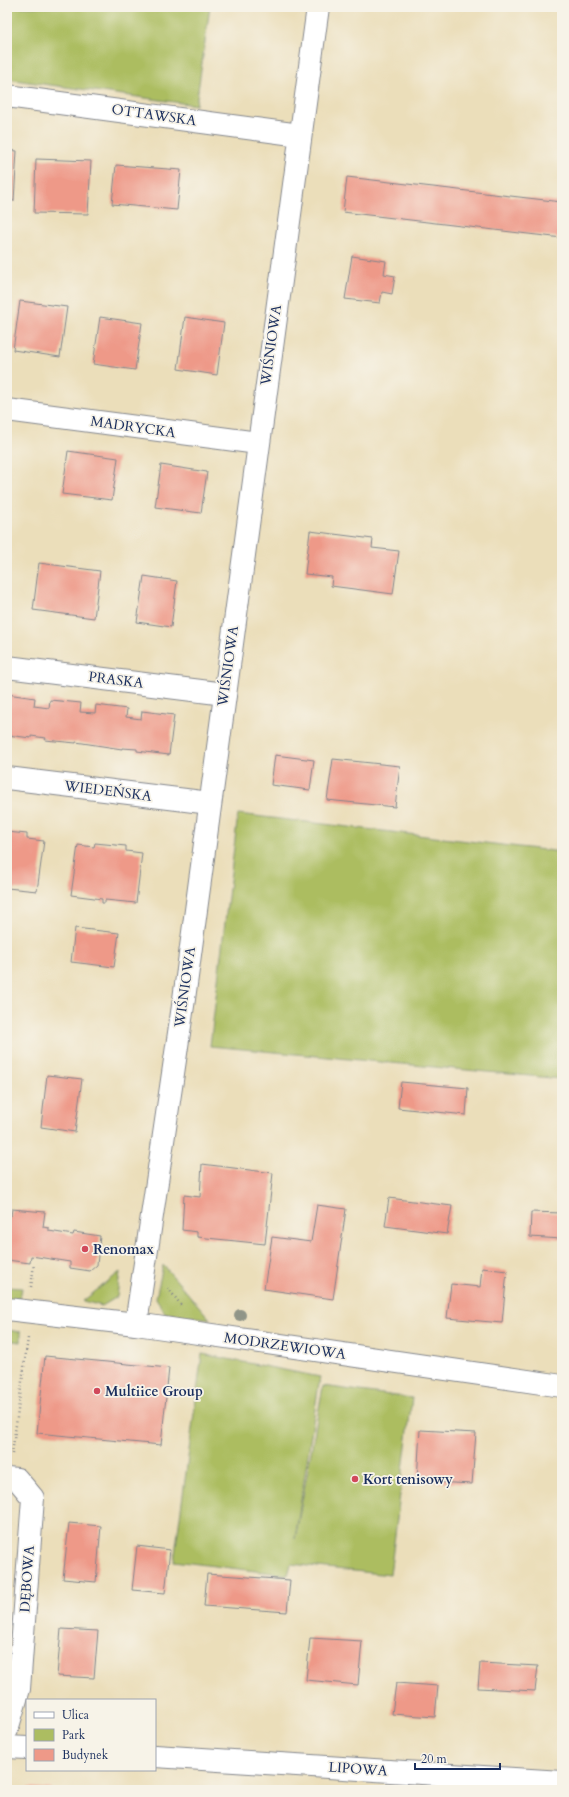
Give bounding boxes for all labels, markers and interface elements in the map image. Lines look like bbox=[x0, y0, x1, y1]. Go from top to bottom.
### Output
street label: OTTAWSKA bbox=[110, 100, 198, 130]
street label: WIŚNIOWA bbox=[256, 303, 286, 388]
street label: MADRYCKA bbox=[89, 412, 177, 442]
street label: WIŚNIOWA bbox=[213, 624, 243, 709]
street label: PRASKA bbox=[87, 667, 145, 693]
street label: WIEDEŃSKA bbox=[62, 776, 153, 806]
street label: WIŚNIOWA bbox=[170, 945, 200, 1030]
place label: Renomax bbox=[93, 1240, 155, 1259]
marker: Renomax bbox=[80, 1244, 90, 1254]
street label: MODRZEWIOWA bbox=[223, 1328, 347, 1364]
place label: Multiice Group bbox=[105, 1382, 203, 1401]
marker: Multiice Group bbox=[92, 1386, 102, 1396]
place label: Kort tenisowy bbox=[363, 1470, 453, 1489]
marker: Kort tenisowy bbox=[350, 1474, 360, 1484]
street label: DĘBOWA bbox=[15, 1545, 39, 1613]
legend bbox=[26, 1699, 156, 1771]
text: Ulica bbox=[62, 1707, 90, 1723]
text: Park bbox=[62, 1727, 86, 1743]
scale bar bbox=[415, 1745, 500, 1771]
text: Budynek bbox=[62, 1747, 109, 1763]
text: 20 m bbox=[421, 1751, 448, 1767]
street label: LIPOWA bbox=[328, 1757, 388, 1781]

